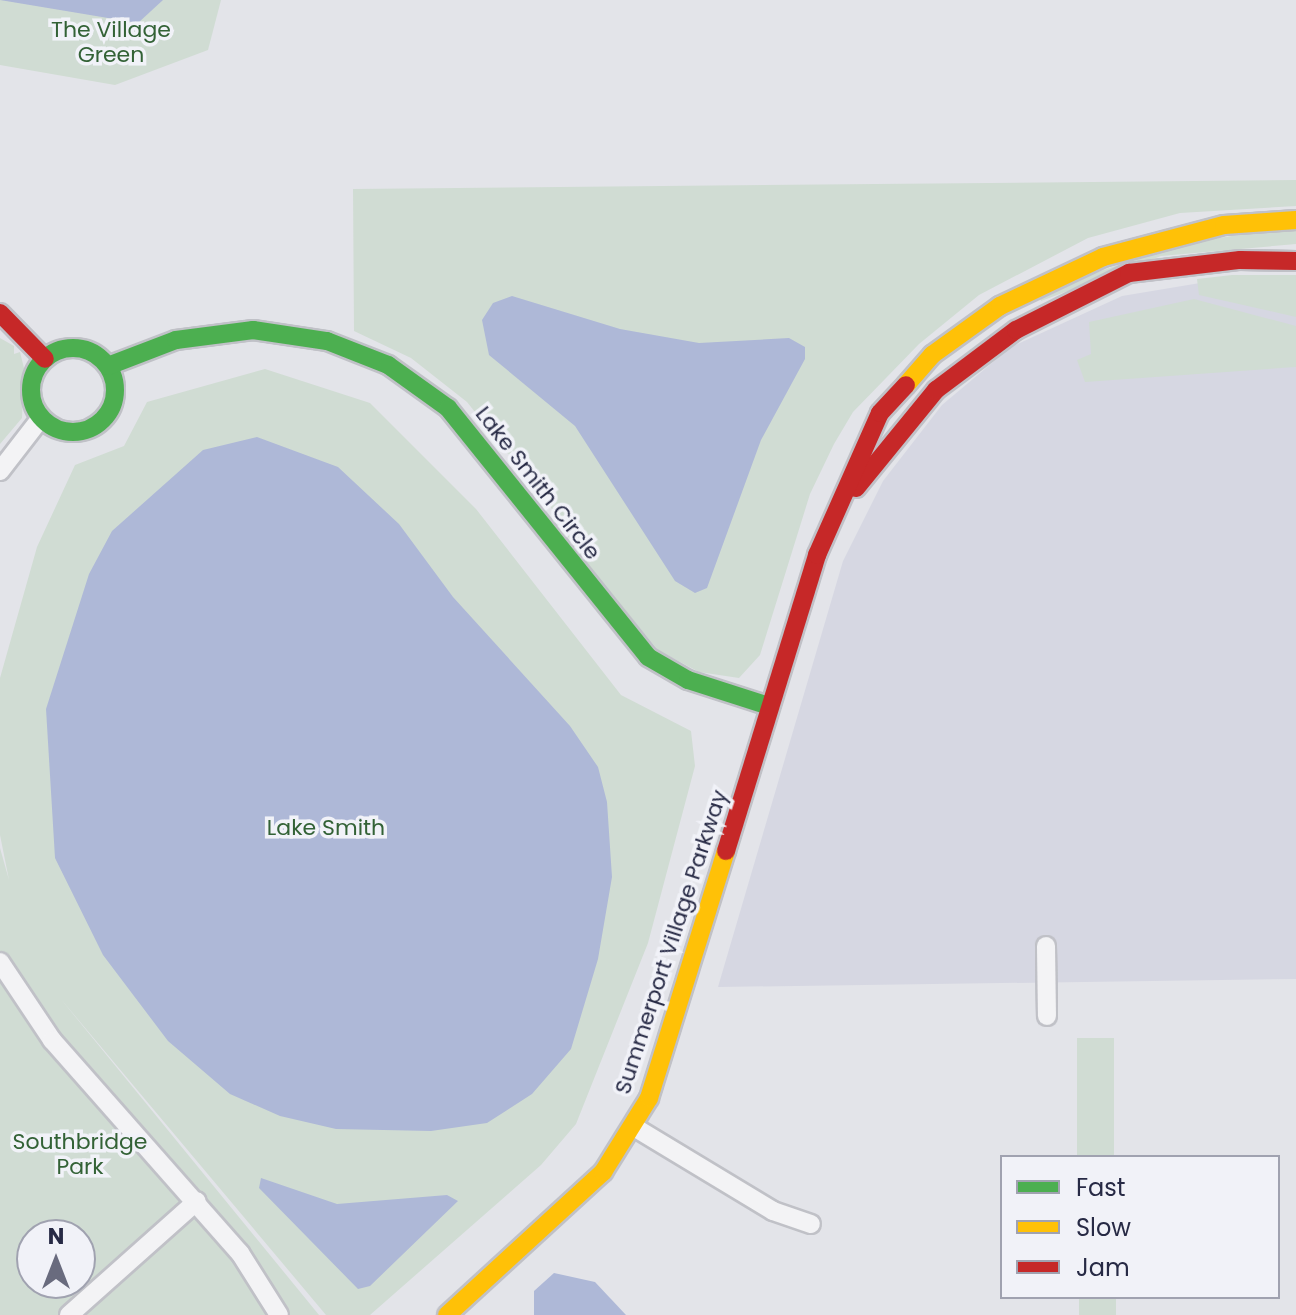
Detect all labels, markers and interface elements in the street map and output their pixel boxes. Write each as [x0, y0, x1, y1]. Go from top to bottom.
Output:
park label: The Village Green [51, 16, 171, 68]
street label: Lake Smith Circle [470, 401, 606, 565]
street label: Summerport Village Parkway [609, 787, 733, 1097]
park label: Lake Smith [267, 815, 385, 841]
park label: Southbridge Park [12, 1128, 148, 1180]
legend [1000, 1155, 1280, 1299]
text: Fast [1076, 1171, 1126, 1204]
text: Slow [1076, 1211, 1131, 1244]
north arrow [16, 1219, 96, 1299]
text: N [48, 1221, 64, 1252]
text: Jam [1076, 1251, 1130, 1284]

